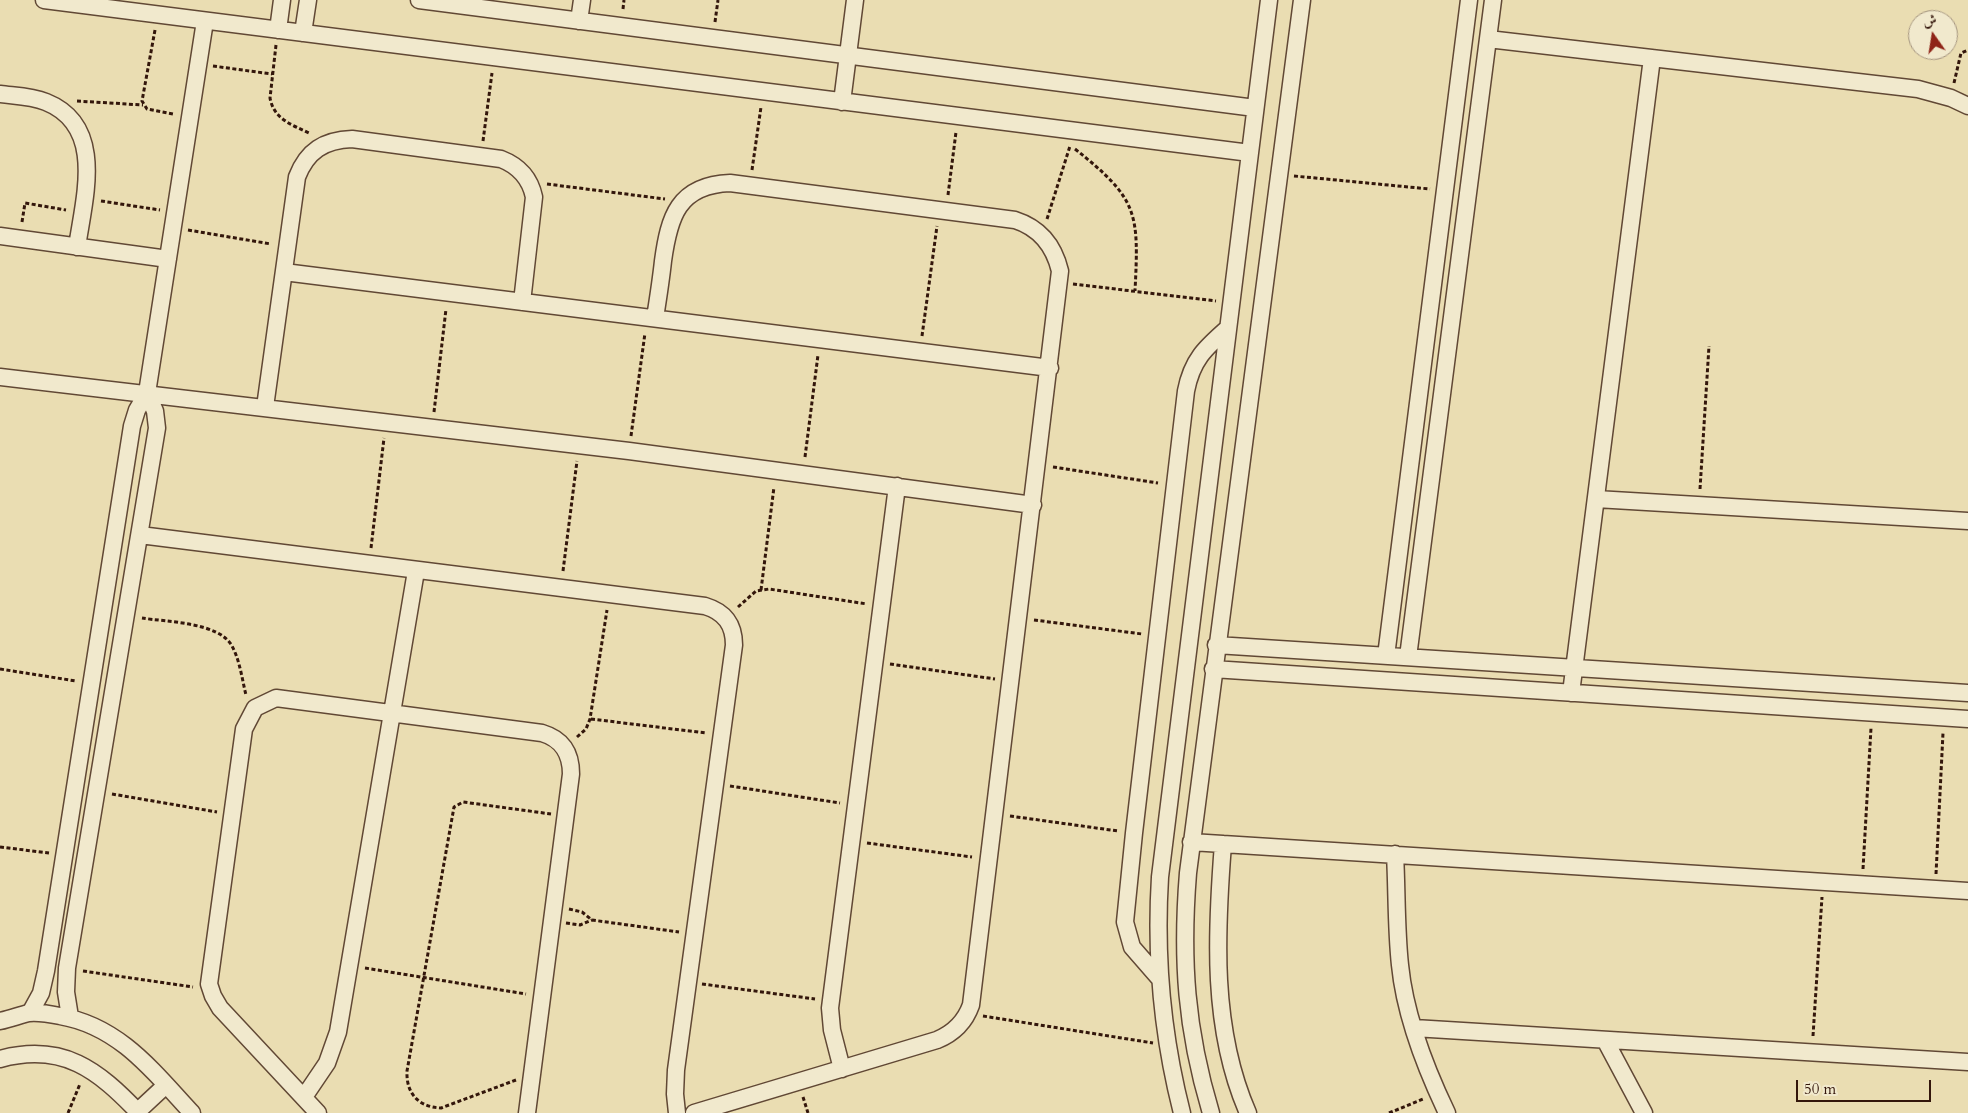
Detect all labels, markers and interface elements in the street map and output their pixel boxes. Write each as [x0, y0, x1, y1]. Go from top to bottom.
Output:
north arrow [1908, 10, 1958, 60]
text: ش [1921, 10, 1939, 32]
scale bar [1798, 1070, 1933, 1102]
text: 50 m [1804, 1079, 1836, 1099]

